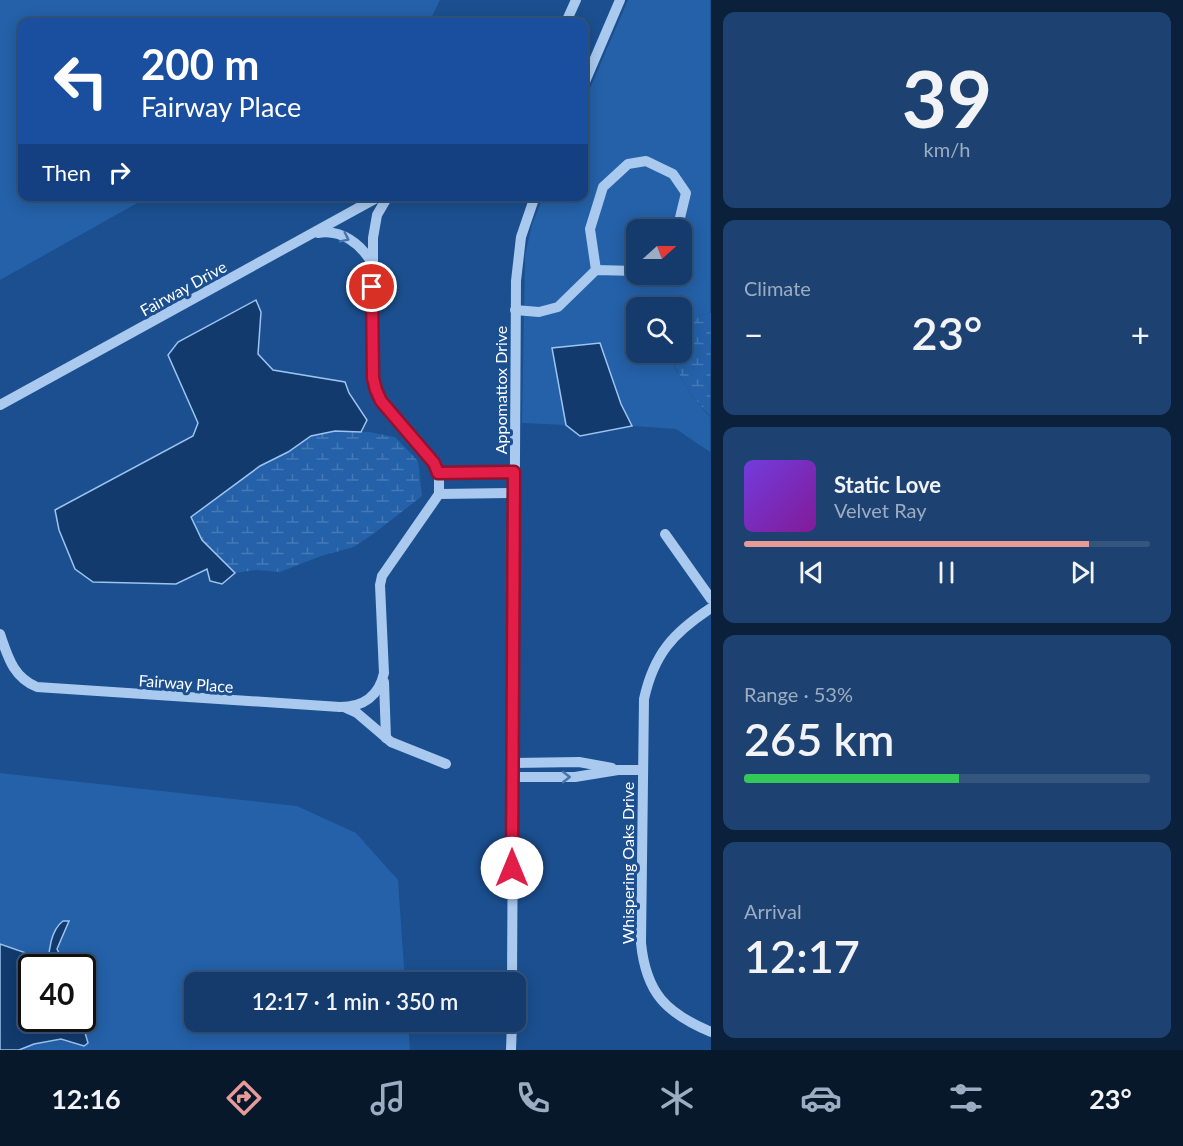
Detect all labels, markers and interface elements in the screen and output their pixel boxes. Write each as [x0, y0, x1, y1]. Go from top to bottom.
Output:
text: 200 m [141, 39, 259, 89]
icon: left [42, 42, 120, 120]
text: 39 [902, 51, 992, 145]
text: Fairway Place [141, 90, 301, 123]
text: km/h [924, 137, 970, 161]
icon: right [103, 156, 136, 189]
text: Then [42, 159, 91, 186]
north arrow [626, 219, 692, 285]
map controls [626, 219, 692, 363]
one-way arrow [339, 231, 350, 242]
street label: Fairway Drive [136, 256, 230, 320]
pin [346, 261, 397, 312]
icon: arrive [355, 270, 388, 303]
text: Climate [744, 276, 811, 300]
button: search [626, 297, 692, 363]
text: 23° [912, 306, 982, 360]
text: − [744, 314, 763, 354]
text: + [1131, 314, 1150, 354]
street label: Appomattox Drive [491, 326, 510, 454]
text: Static Love [834, 471, 941, 498]
text: Velvet Ray [834, 498, 927, 522]
icon: previous [795, 556, 828, 589]
icon: pause [930, 556, 963, 589]
icon: next [1066, 556, 1099, 589]
street label: Fairway Place [138, 670, 234, 696]
text: Range · 53% [744, 682, 853, 706]
text: 265 km [744, 712, 894, 766]
one-way arrow [561, 771, 570, 783]
street label: Whispering Oaks Drive [618, 782, 637, 944]
position arrow [480, 836, 544, 900]
text: Arrival [744, 899, 802, 923]
text: 12:17 [744, 929, 860, 983]
speed limit sign: 40 [18, 954, 96, 1032]
text: 12:17 · 1 min · 350 m [252, 988, 458, 1015]
icon: directions [223, 1077, 265, 1119]
icon: music [367, 1077, 409, 1119]
icon: phone [512, 1077, 554, 1119]
icon: climate [656, 1077, 698, 1119]
icon: car [800, 1077, 842, 1119]
icon: filters [945, 1077, 987, 1119]
text: 12:16 [51, 1082, 121, 1115]
text: 23° [1089, 1082, 1132, 1115]

